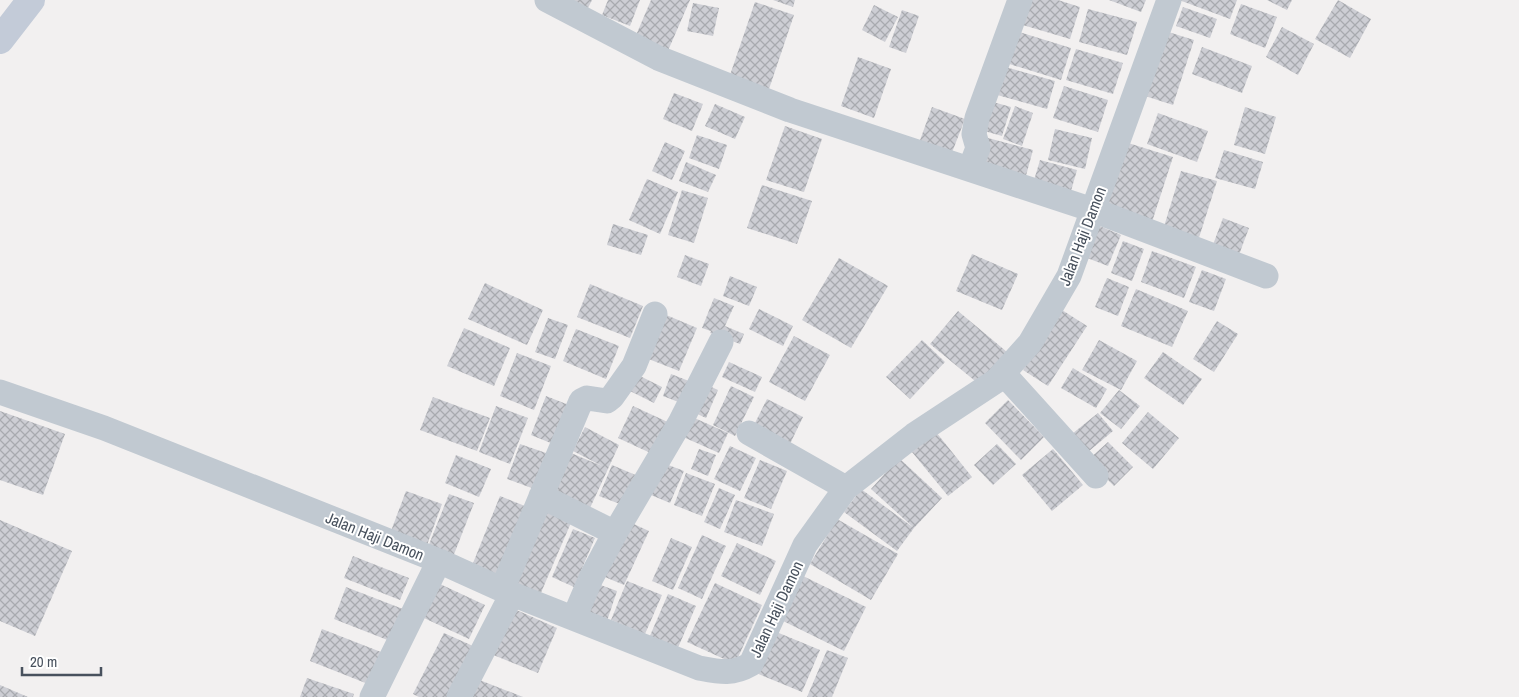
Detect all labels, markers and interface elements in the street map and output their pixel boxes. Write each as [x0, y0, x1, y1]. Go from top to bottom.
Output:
street label: Jalan Haji Damon [1053, 183, 1111, 289]
street label: Jalan Haji Damon [323, 506, 427, 566]
street label: Jalan Haji Damon [744, 557, 808, 661]
scale bar [22, 644, 101, 676]
text: 20 m [30, 651, 57, 672]

